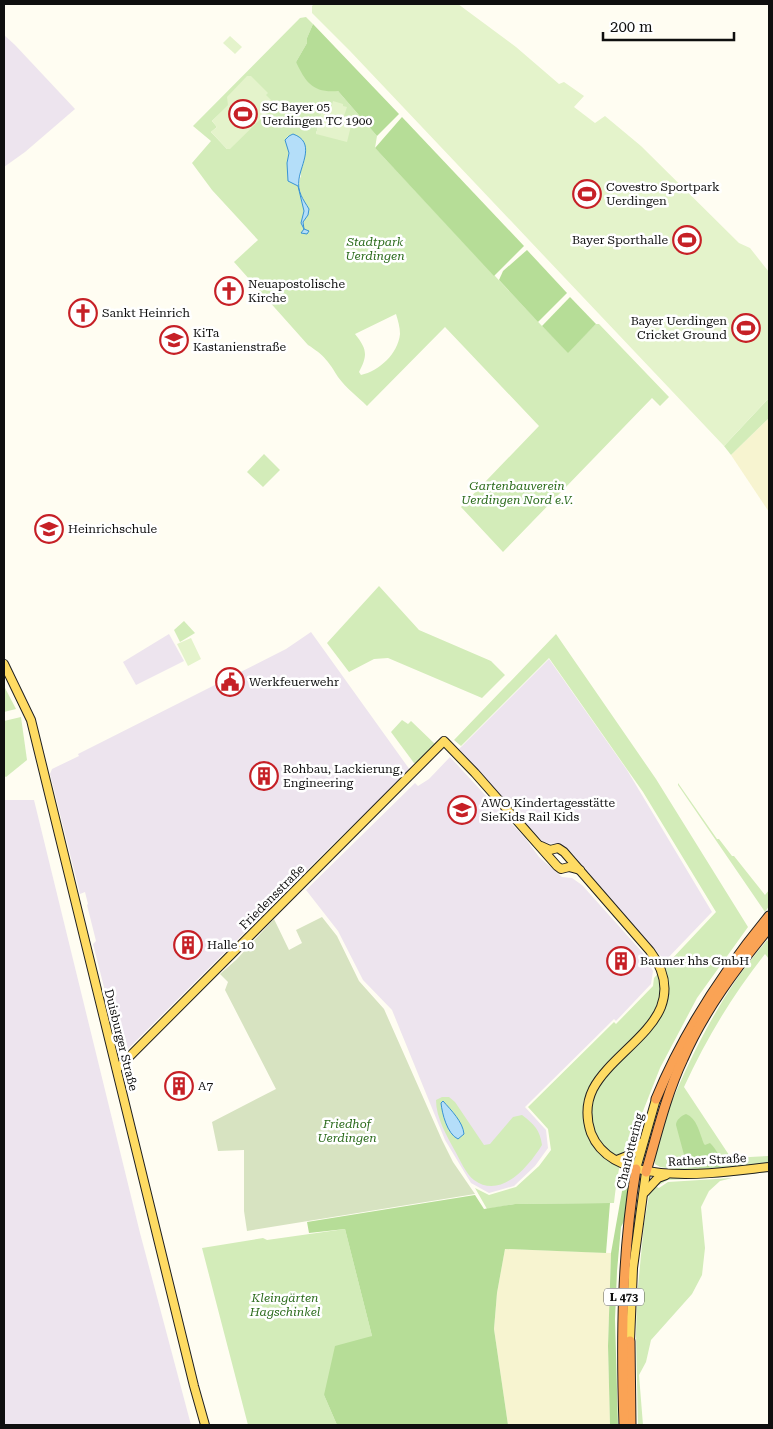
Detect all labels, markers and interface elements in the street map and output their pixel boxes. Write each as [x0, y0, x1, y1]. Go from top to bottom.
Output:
scale bar [603, 10, 734, 42]
text: 200 m [610, 18, 653, 36]
sports icon: SC Bayer 05 Uerdingen TC 1900 [228, 99, 258, 129]
place label: SC Bayer 05 Uerdingen TC 1900 [262, 100, 372, 128]
sports icon: Covestro Sportpark Uerdingen [572, 179, 602, 209]
place label: Covestro Sportpark Uerdingen [606, 180, 720, 208]
sports icon: Bayer Sporthalle [672, 225, 702, 255]
place label: Bayer Sporthalle [572, 233, 668, 247]
park label: Stadtpark Uerdingen [345, 235, 405, 263]
church icon: Neuapostolische Kirche [214, 276, 244, 306]
place label: Neuapostolische Kirche [248, 277, 345, 305]
church icon: Sankt Heinrich [68, 298, 98, 328]
place label: Sankt Heinrich [102, 306, 190, 320]
sports icon: Bayer Uerdingen Cricket Ground [731, 313, 761, 343]
place label: Bayer Uerdingen Cricket Ground [631, 314, 727, 342]
school or university icon: KiTa Kastanienstraße [159, 325, 189, 355]
place label: KiTa Kastanienstraße [193, 326, 287, 354]
park label: Gartenbauverein Uerdingen Nord e.V. [461, 479, 573, 507]
school or university icon: Heinrichschule [34, 514, 64, 544]
place label: Heinrichschule [68, 522, 157, 536]
public building icon: Werkfeuerwehr [215, 667, 245, 697]
place label: Werkfeuerwehr [249, 675, 339, 689]
building icon: Rohbau, Lackierung, Engineering [249, 761, 279, 791]
place label: Rohbau, Lackierung, Engineering [283, 762, 403, 790]
school or university icon: AWO Kindertagesstätte SieKids Rail Kids [447, 795, 477, 825]
place label: AWO Kindertagesstätte SieKids Rail Kids [481, 796, 615, 824]
street label: Friedensstraße [237, 861, 308, 932]
building icon: Halle 10 [173, 930, 203, 960]
place label: Halle 10 [207, 938, 254, 952]
building icon: Baumer hhs GmbH [606, 946, 636, 976]
place label: Baumer hhs GmbH [640, 954, 749, 968]
street label: Duisburger Straße [102, 988, 141, 1093]
building icon: A7 [164, 1071, 194, 1101]
place label: A7 [198, 1079, 213, 1093]
street label: Charlottering [614, 1111, 646, 1190]
park label: Friedhof Uerdingen [317, 1117, 377, 1145]
street label: Rather Straße [667, 1151, 747, 1169]
road number: L 473 [604, 1288, 644, 1305]
park label: Kleingärten Hagschinkel [249, 1291, 321, 1319]

